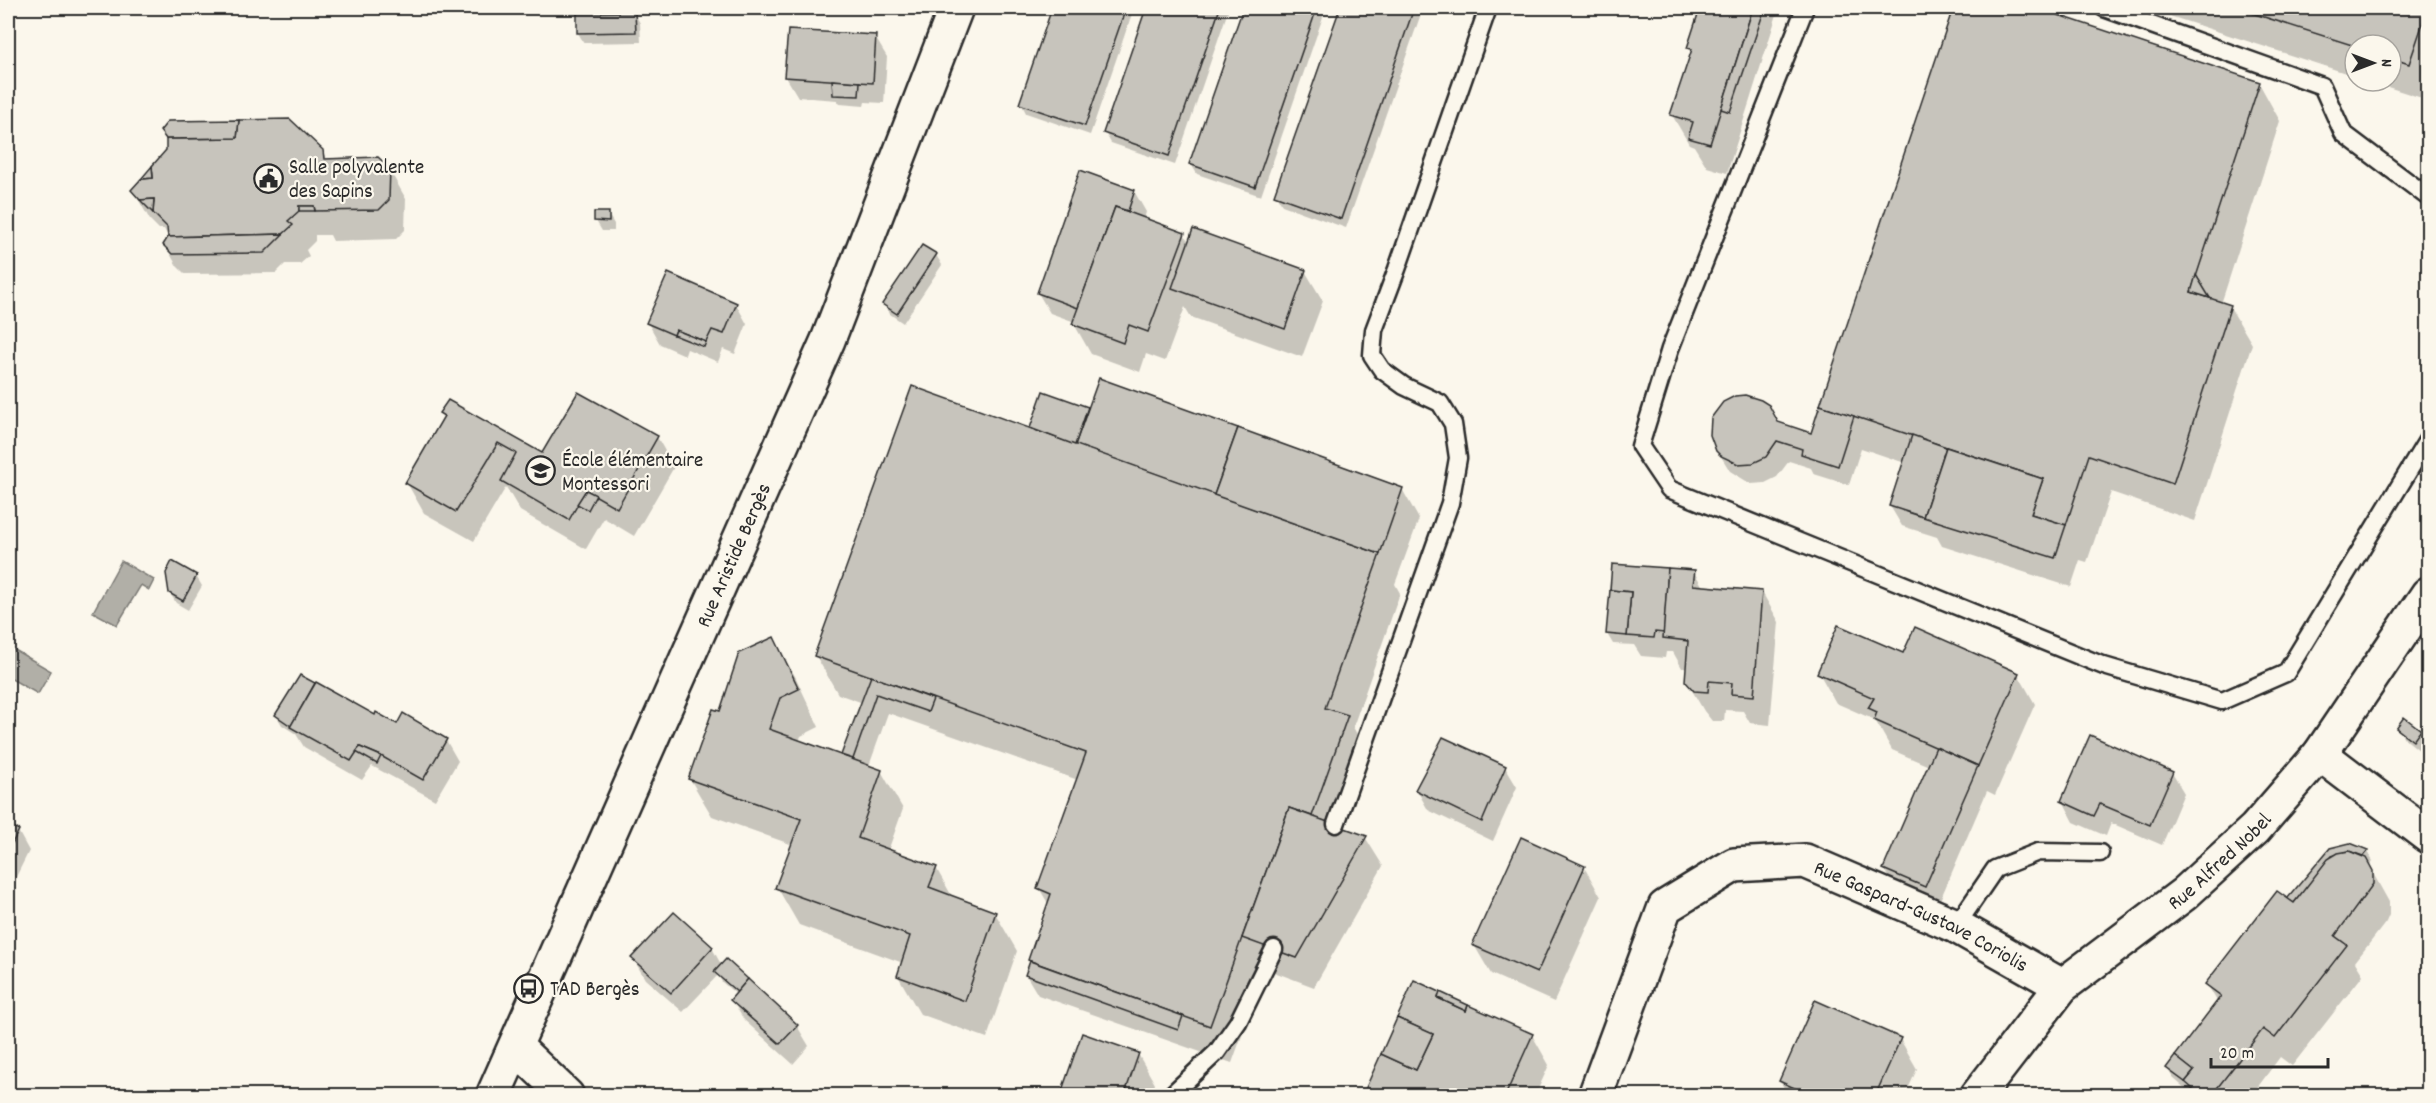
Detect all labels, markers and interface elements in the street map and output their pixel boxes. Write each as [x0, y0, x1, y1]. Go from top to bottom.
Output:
north arrow [2343, 33, 2403, 93]
text: N [2374, 59, 2397, 67]
place label: Salle polyvalente des Sapins [289, 154, 424, 208]
public building icon: Salle polyvalente des Sapins [252, 162, 284, 194]
place label: École élémentaire Montessori [562, 447, 703, 501]
school or university icon: École élémentaire Montessori [525, 455, 557, 487]
street label: Rue Aristide Bergès [690, 479, 781, 633]
street label: Rue Alfred Nobel [2163, 808, 2280, 919]
street label: Rue Gaspard-Gustave Coriolis [1808, 854, 2033, 982]
bus stop icon: TAD Bergès [513, 972, 545, 1004]
place label: TAD Bergès [550, 976, 640, 1006]
scale bar [2211, 1031, 2328, 1069]
text: 20 m [2220, 1042, 2254, 1067]

